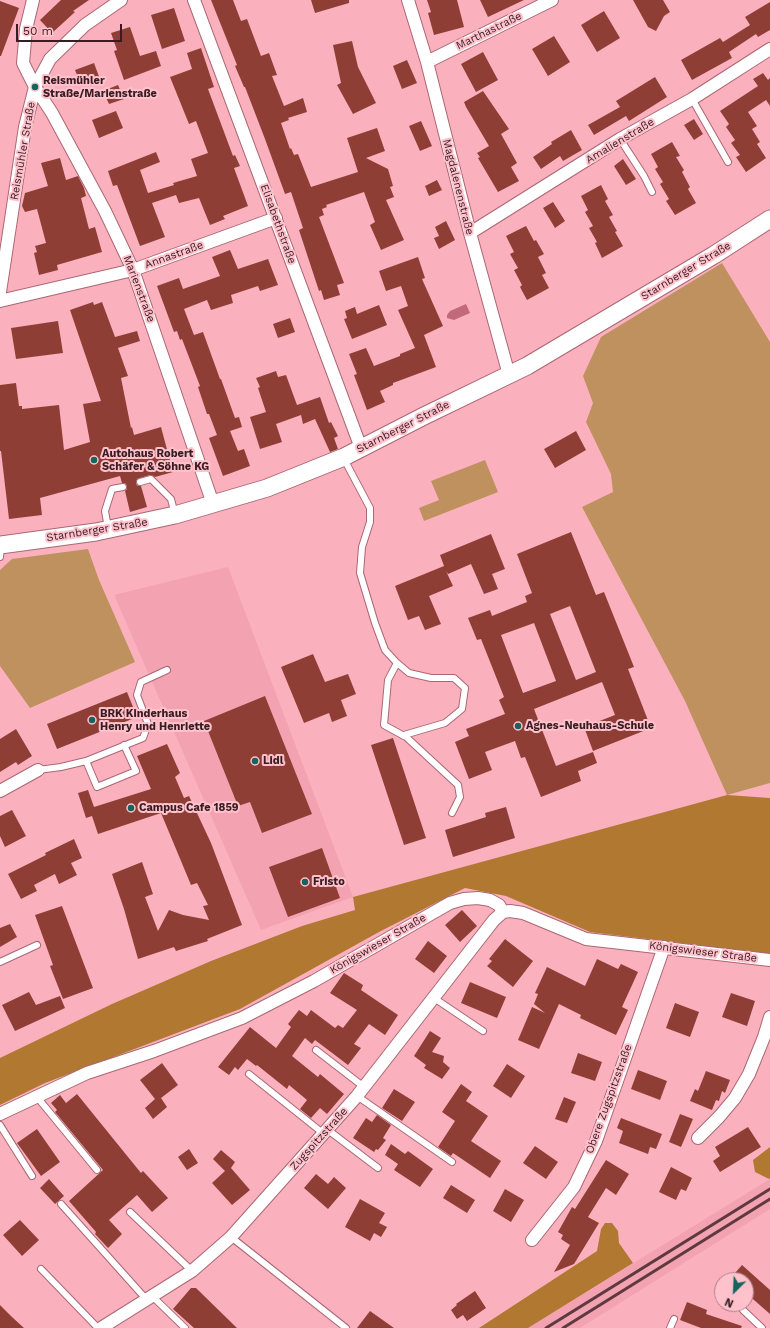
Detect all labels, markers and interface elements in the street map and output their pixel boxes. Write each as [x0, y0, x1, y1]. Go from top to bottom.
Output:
street label: Marthastraße [454, 9, 524, 53]
scale bar [18, 16, 124, 42]
text: 50 m [23, 24, 53, 38]
place label: Reismühler Straße/Marienstraße [43, 74, 157, 100]
marker: Reismühler Straße/Marienstraße [30, 82, 40, 92]
street label: Reismühler Straße [8, 101, 38, 201]
street label: Amalienstraße [583, 115, 657, 167]
street label: Magdalenenstraße [440, 138, 476, 236]
street label: Elisabethstraße [257, 182, 299, 266]
street label: Annastraße [143, 238, 205, 272]
street label: Starnberger Straße [639, 239, 733, 303]
street label: Marienstraße [120, 254, 158, 324]
street label: Starnberger Straße [354, 398, 452, 456]
place label: Autohaus Robert Schäfer & Söhne KG [102, 447, 209, 473]
marker: Autohaus Robert Schäfer & Söhne KG [89, 455, 99, 465]
street label: Starnberger Straße [45, 515, 149, 545]
place label: BRK Kinderhaus Henry und Henriette [100, 707, 210, 733]
marker: BRK Kinderhaus Henry und Henriette [87, 715, 97, 725]
place label: Agnes-Neuhaus-Schule [526, 719, 654, 733]
marker: Agnes-Neuhaus-Schule [513, 721, 523, 731]
place label: Lidl [263, 754, 283, 768]
marker: Lidl [250, 756, 260, 766]
place label: Campus Cafe 1859 [139, 801, 239, 815]
marker: Campus Cafe 1859 [126, 803, 136, 813]
place label: Fristo [313, 875, 345, 889]
marker: Fristo [300, 877, 310, 887]
street label: Königswieser Straße [328, 911, 428, 977]
street label: Königswieser Straße [648, 939, 758, 965]
street label: Obere Zugspitzstraße [583, 1043, 635, 1155]
street label: Zugspitzstraße [287, 1105, 351, 1173]
north arrow [714, 1272, 754, 1312]
text: N [723, 1295, 736, 1310]

